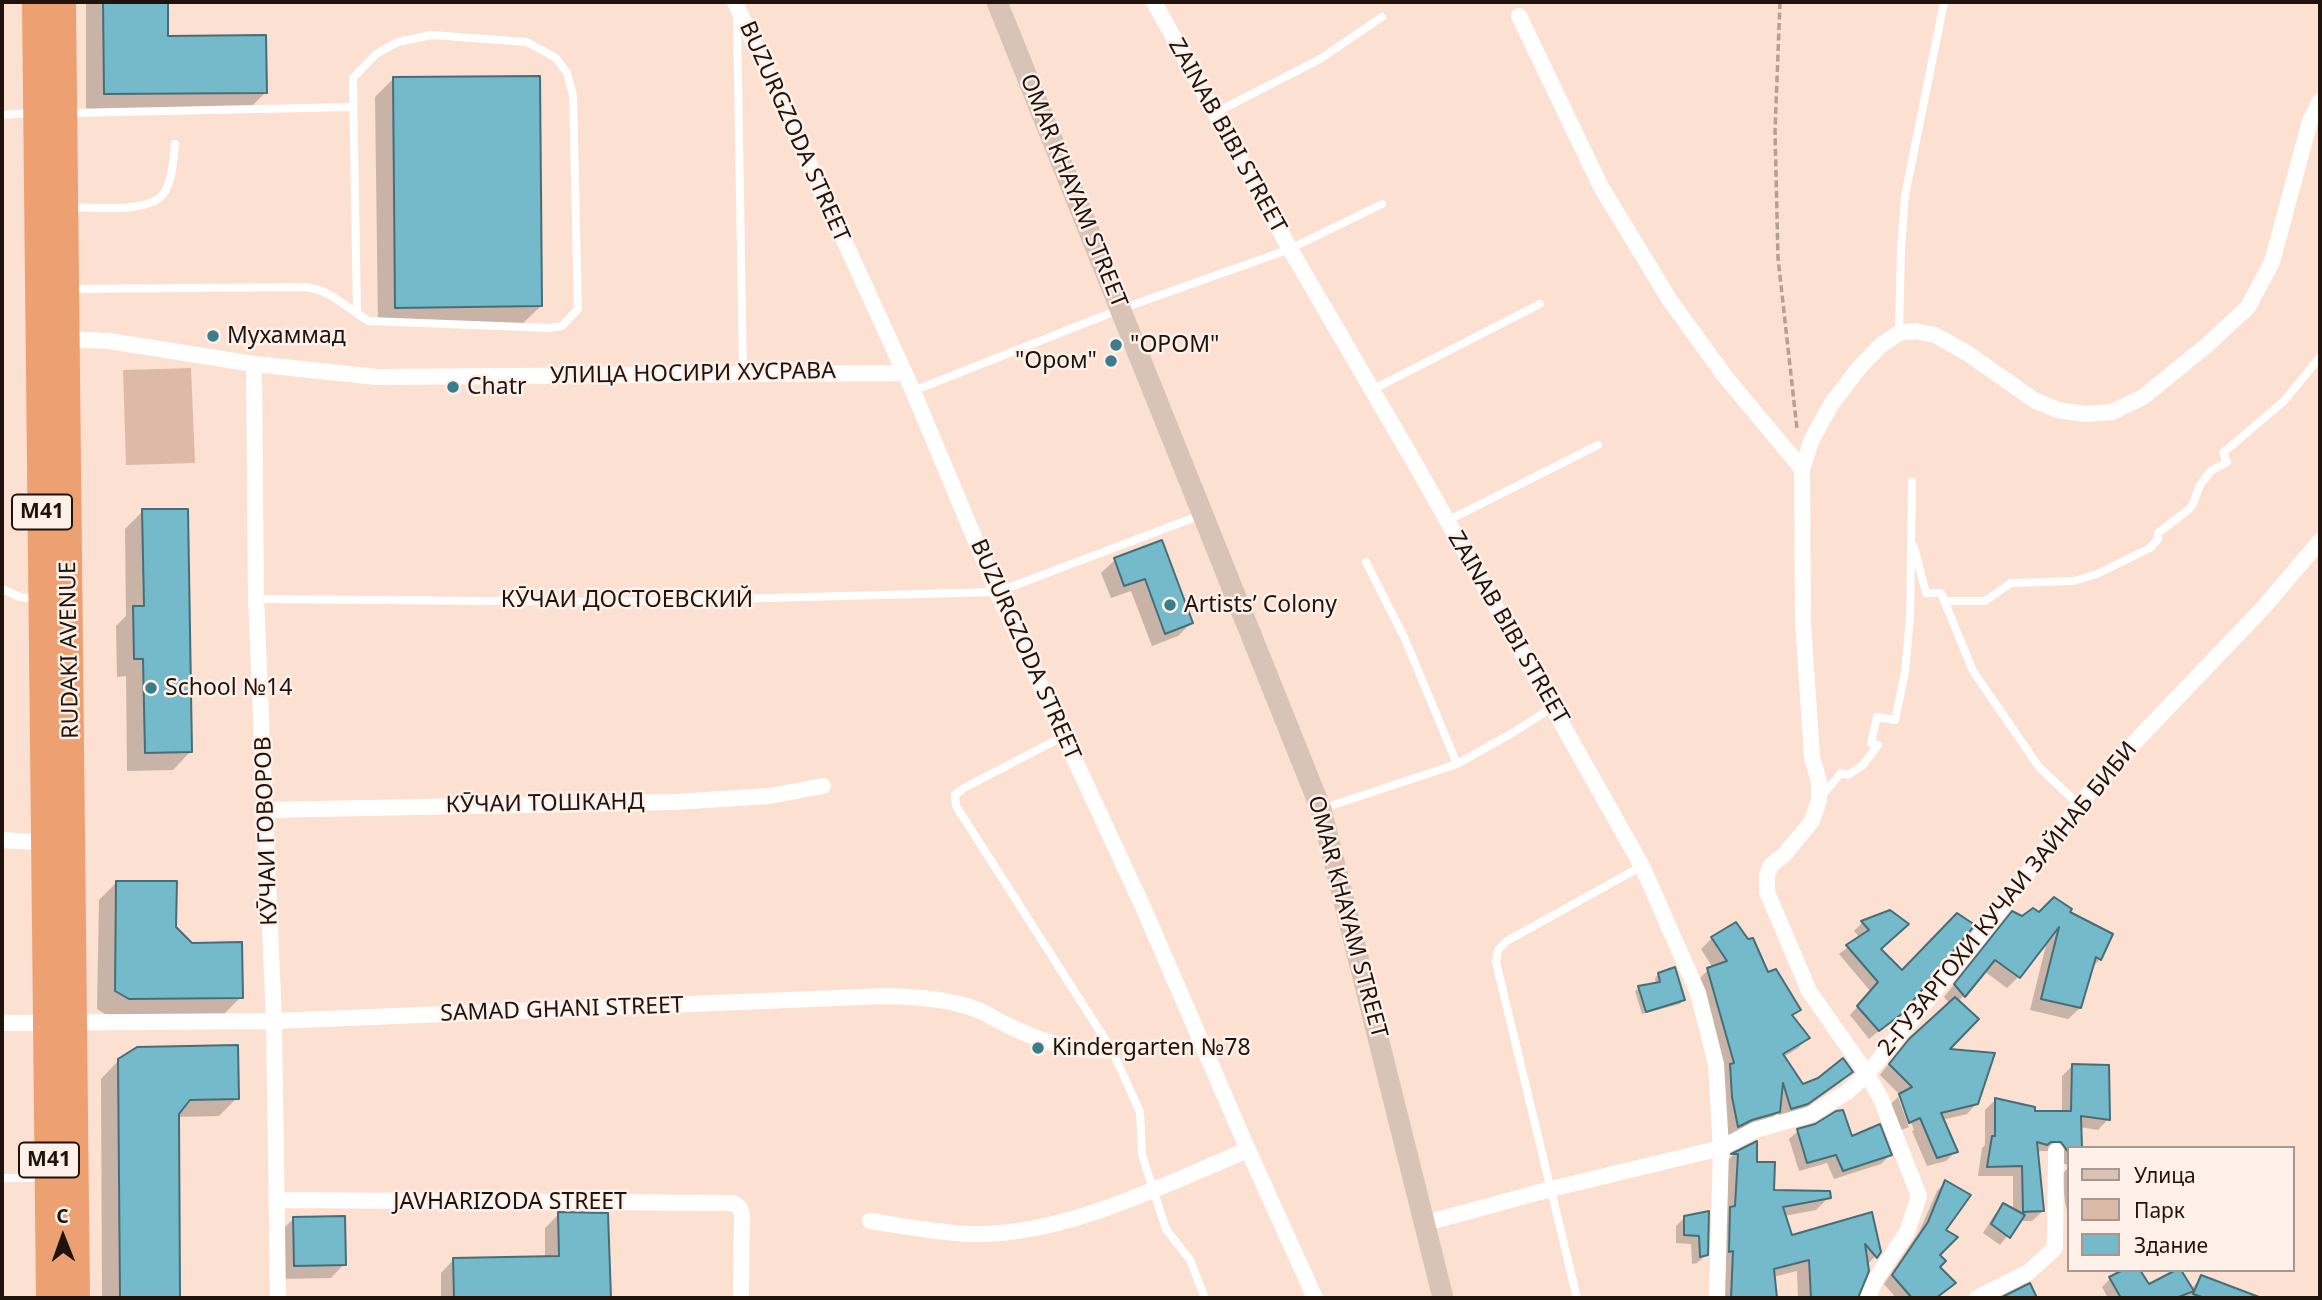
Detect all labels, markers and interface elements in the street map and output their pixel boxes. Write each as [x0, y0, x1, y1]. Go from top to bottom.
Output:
street label: BUZURGZODA STREET [733, 17, 855, 247]
street label: ZAINAB BIBI STREET [1162, 34, 1292, 238]
street label: OMAR KHAYAM STREET [1013, 70, 1133, 312]
place label: Мухаммад [227, 322, 346, 350]
marker: Мухаммад [205, 328, 221, 344]
place label: "OPOM" [1130, 331, 1219, 359]
marker: "OPOM" [1108, 337, 1124, 353]
place label: "Oром" [1015, 347, 1097, 375]
marker: "Oром" [1103, 353, 1119, 369]
street label: УЛИЦА НОСИРИ ХУСРАВА [550, 358, 836, 390]
place label: Chatr [467, 373, 526, 401]
marker: Chatr [445, 379, 461, 395]
road number: M41 [12, 494, 72, 530]
street label: ZAINAB BIBI STREET [1441, 527, 1575, 729]
street label: BUZURGZODA STREET [964, 535, 1086, 765]
street label: RUDAKI AVENUE [55, 561, 85, 739]
street label: КӮЧАИ ДОСТОЕВСКИЙ [501, 586, 753, 614]
place label: Artists’ Colony [1184, 591, 1337, 619]
marker: Artists’ Colony [1162, 597, 1178, 613]
place label: School №14 [165, 674, 292, 702]
marker: School №14 [143, 680, 159, 696]
street label: КӮЧАИ ГОВОРОВ [250, 736, 284, 926]
street label: 2-ГУЗАРГОХИ КУЧАИ ЗАЙНАБ БИБИ [1873, 737, 2143, 1061]
street label: КӮЧАИ ТОШКАНД [445, 788, 645, 820]
street label: OMAR KHAYAM STREET [1301, 793, 1393, 1041]
street label: SAMAD GHANI STREET [440, 992, 684, 1028]
place label: Kindergarten №78 [1052, 1034, 1251, 1062]
marker: Kindergarten №78 [1030, 1040, 1046, 1056]
road number: M41 [19, 1142, 79, 1178]
legend [2066, 1146, 2294, 1272]
text: Улица [2134, 1161, 2196, 1189]
street label: JAVHARIZODA STREET [393, 1188, 627, 1216]
text: Парк [2134, 1196, 2185, 1224]
north arrow [28, 1202, 98, 1272]
text: С [56, 1203, 69, 1229]
text: Здание [2134, 1231, 2208, 1259]

